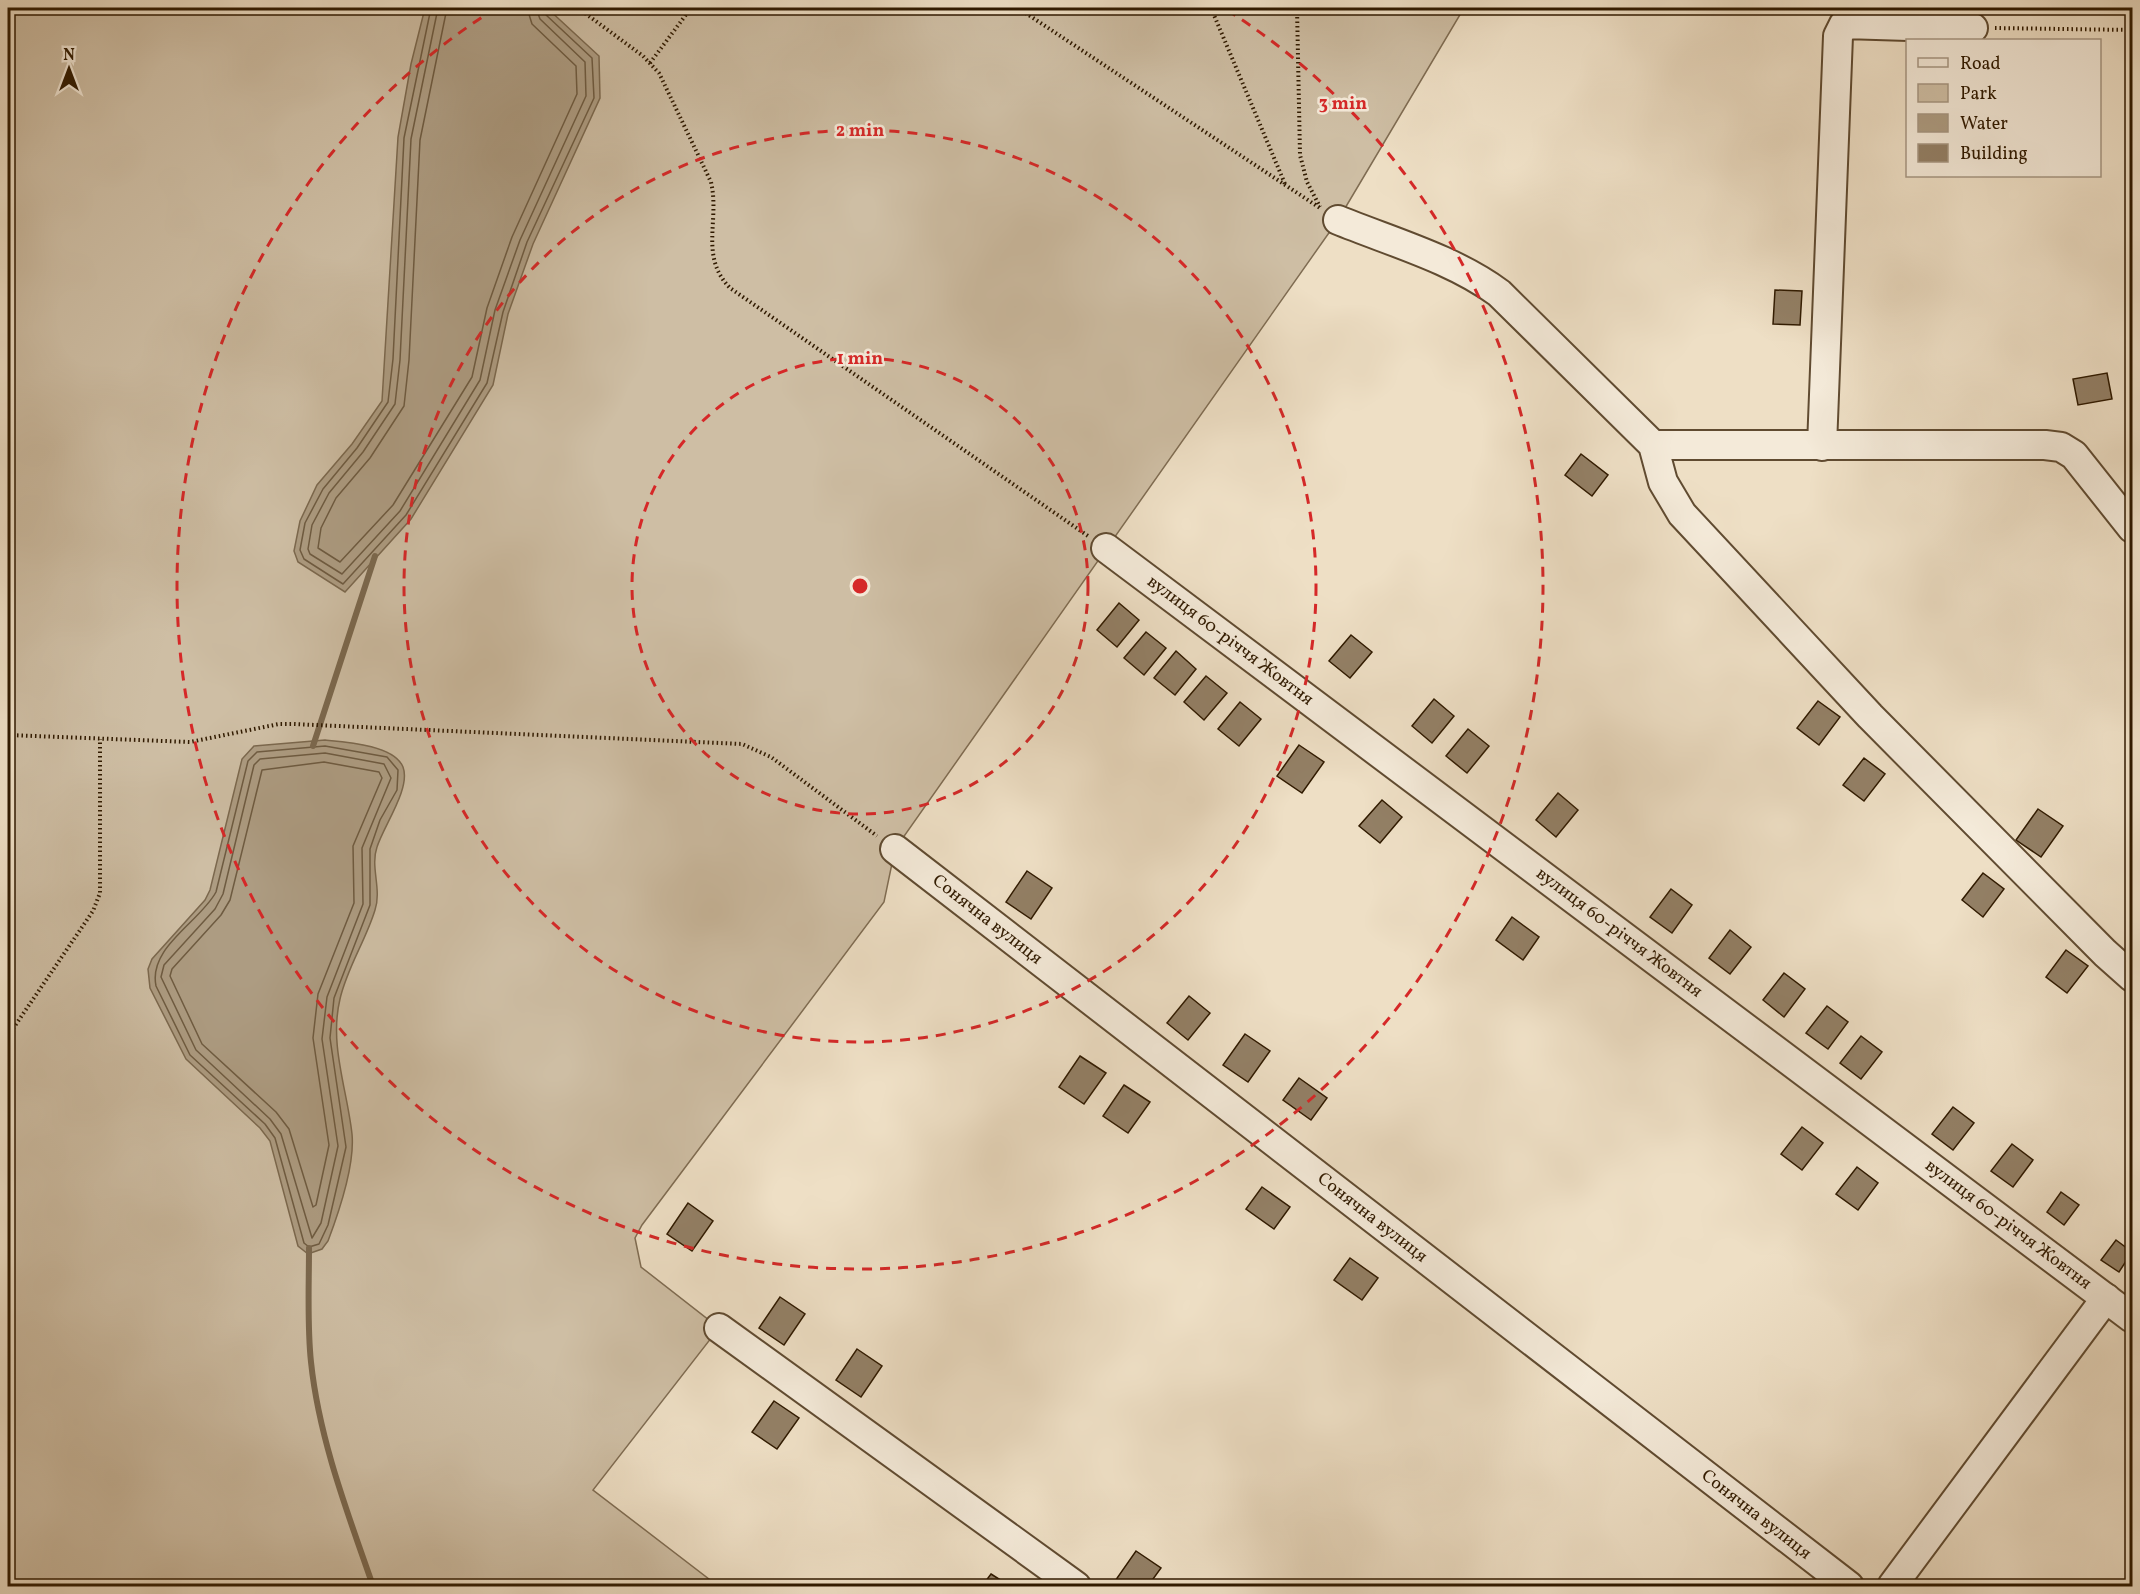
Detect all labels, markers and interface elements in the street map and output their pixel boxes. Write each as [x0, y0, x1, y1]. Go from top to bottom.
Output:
north arrow [39, 39, 99, 99]
legend [1906, 39, 2101, 177]
text: N [63, 45, 75, 67]
text: Road [1960, 52, 2001, 77]
text: Park [1960, 82, 1997, 107]
text: 3 min [1319, 92, 1367, 117]
text: Water [1960, 112, 2008, 137]
text: 2 min [836, 119, 884, 144]
text: Building [1960, 142, 2028, 167]
text: 1 min [837, 347, 883, 372]
street label: вулиця 60-річчя Жовтня [1141, 570, 1319, 712]
centre of rings [850, 576, 870, 596]
street label: вулиця 60-річчя Жовтня [1530, 862, 1708, 1004]
street label: Сонячна вулиця [927, 869, 1047, 971]
street label: вулиця 60-річчя Жовтня [1919, 1154, 2097, 1296]
street label: Сонячна вулиця [1312, 1167, 1432, 1269]
street label: Сонячна вулиця [1696, 1464, 1816, 1566]

